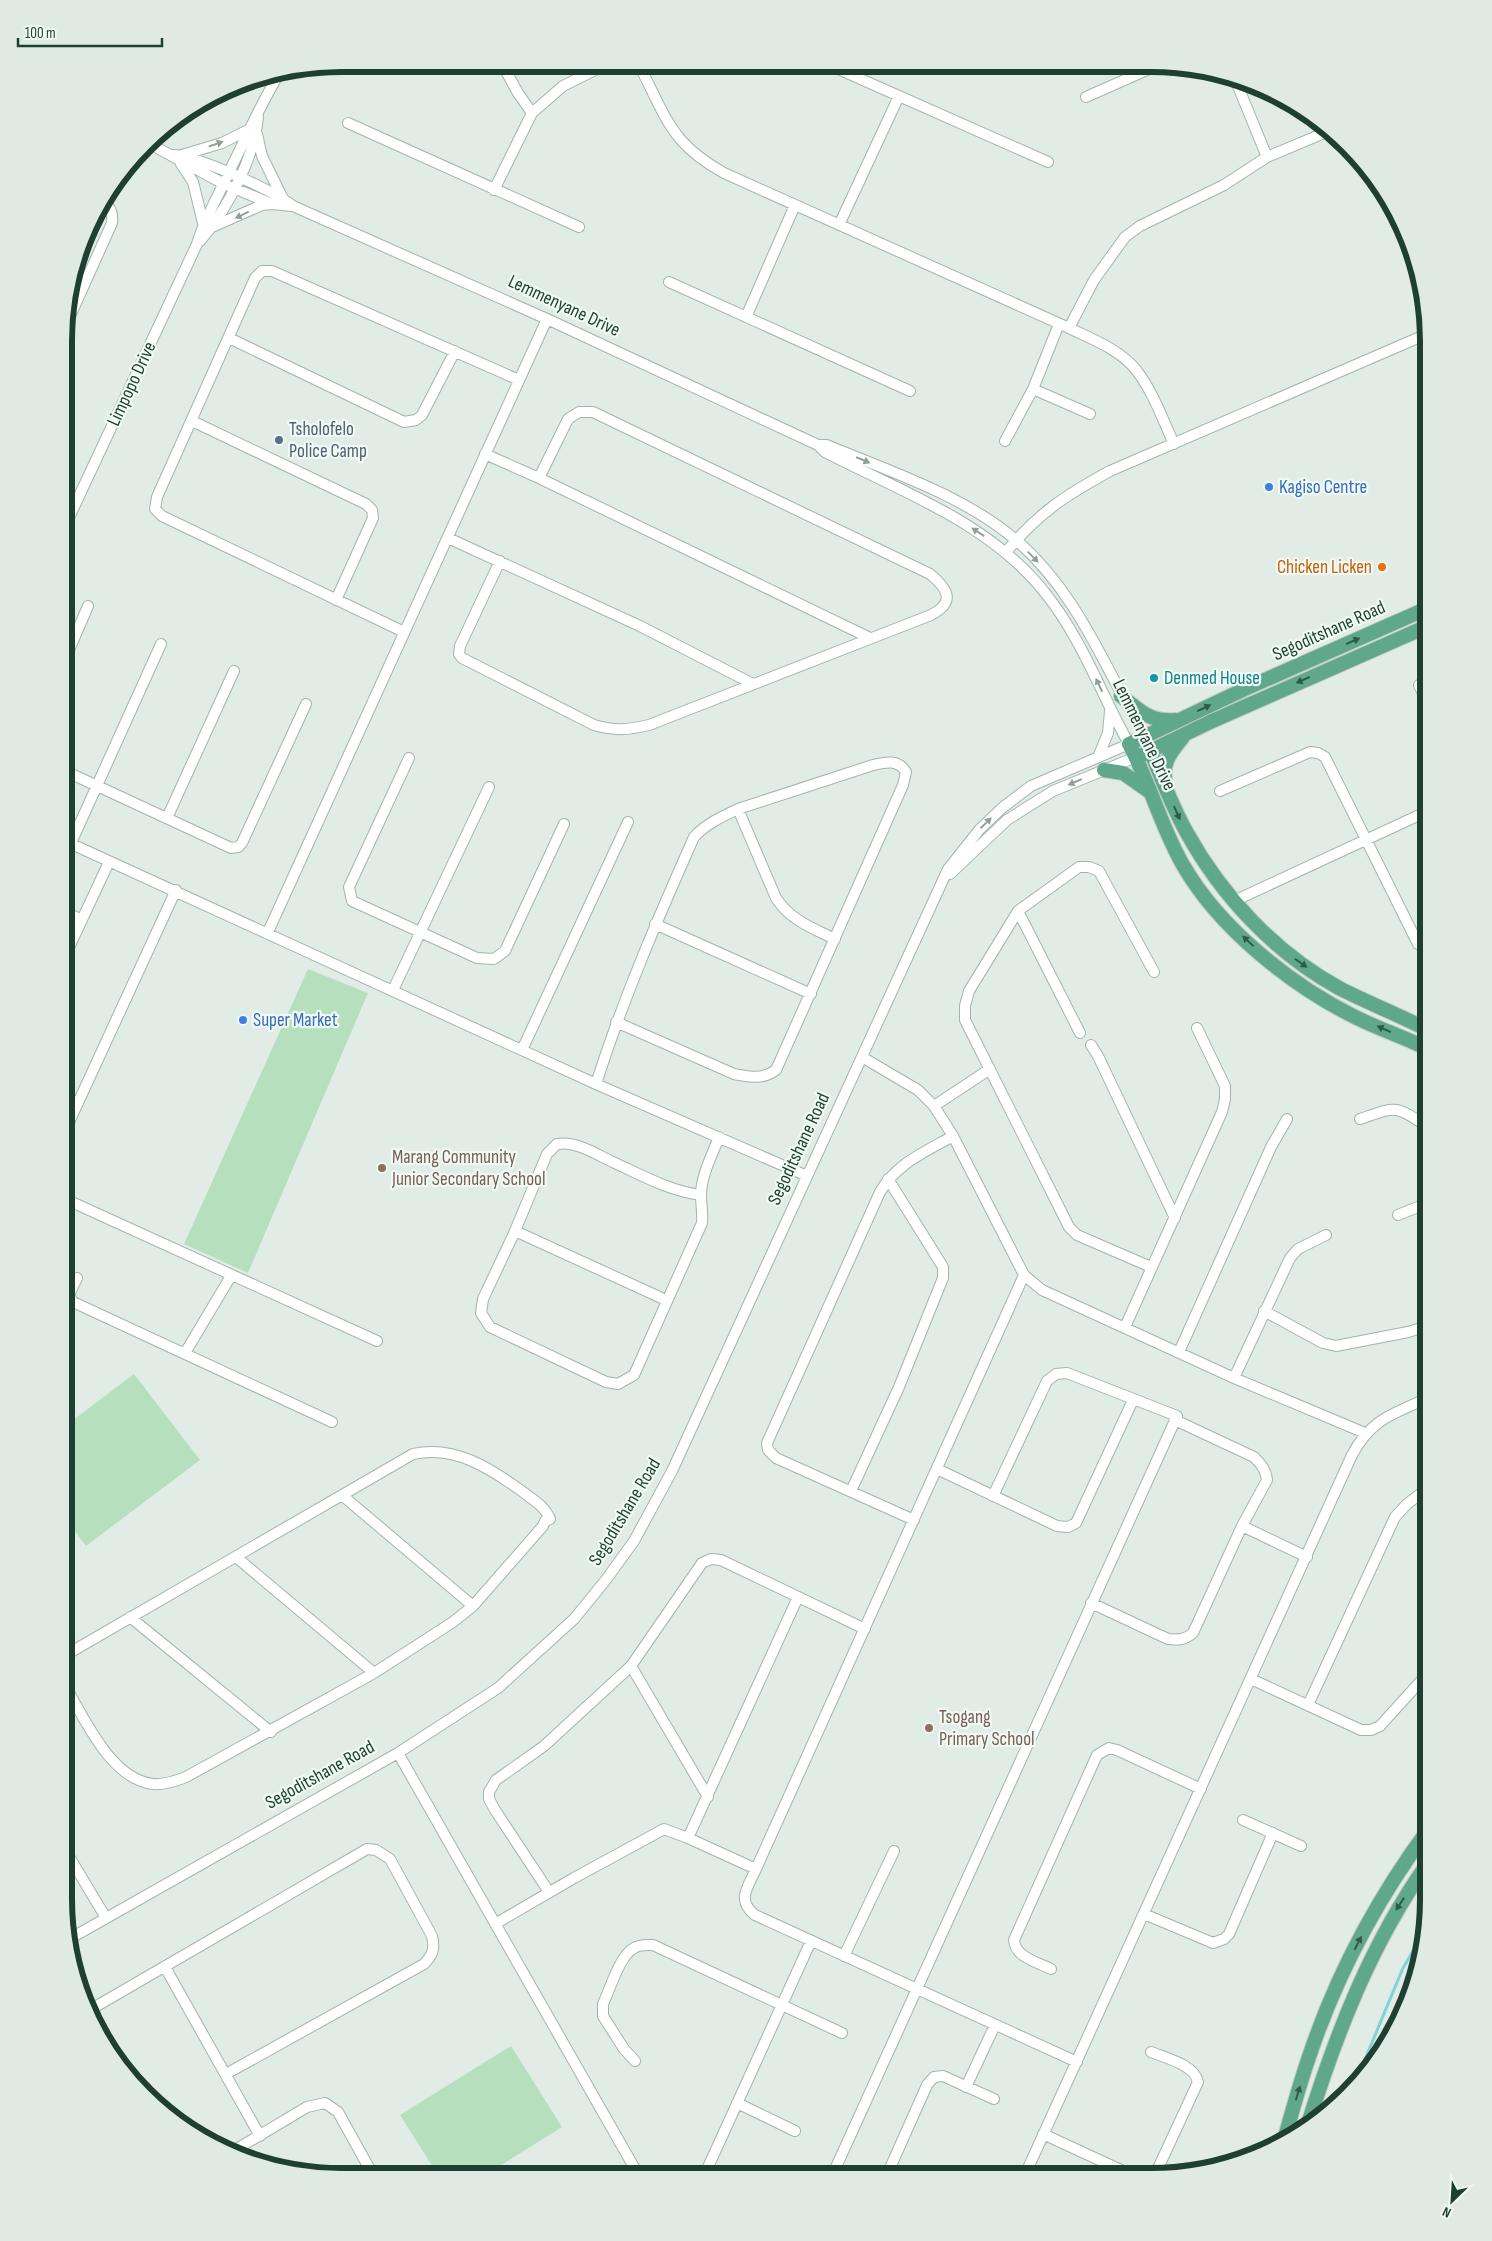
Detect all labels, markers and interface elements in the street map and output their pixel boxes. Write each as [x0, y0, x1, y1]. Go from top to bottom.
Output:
scale bar [18, 15, 161, 47]
text: 100 m [25, 24, 56, 43]
one-way arrow [208, 140, 223, 148]
one-way arrow [235, 211, 249, 219]
street label: Lemmenyane Drive [504, 270, 624, 342]
street label: Limpopo Drive [102, 338, 162, 430]
place label: Tsholofelo Police Camp [289, 418, 367, 463]
marker: Tsholofelo Police Camp [273, 434, 285, 446]
one-way arrow [856, 457, 870, 465]
place label: Kagiso Centre [1279, 476, 1367, 499]
marker: Kagiso Centre [1263, 481, 1275, 493]
one-way arrow [972, 527, 985, 537]
one-way arrow [1027, 551, 1039, 563]
place label: Chicken Licken [1277, 556, 1372, 579]
marker: Chicken Licken [1376, 561, 1388, 573]
street label: Segoditshane Road [1269, 596, 1389, 666]
one-way arrow [1346, 637, 1360, 645]
place label: Denmed House [1164, 667, 1260, 690]
marker: Denmed House [1148, 672, 1160, 684]
street label: Lemmenyane Drive [1107, 676, 1181, 794]
one-way arrow [1296, 677, 1310, 685]
one-way arrow [1095, 678, 1103, 692]
one-way arrow [1197, 703, 1211, 711]
one-way arrow [1067, 778, 1082, 786]
one-way arrow [1174, 806, 1182, 820]
one-way arrow [980, 817, 992, 829]
one-way arrow [1242, 935, 1254, 947]
one-way arrow [1295, 958, 1308, 968]
place label: Super Market [253, 1009, 338, 1032]
marker: Super Market [237, 1014, 249, 1026]
one-way arrow [1377, 1025, 1391, 1033]
street label: Segoditshane Road [763, 1089, 835, 1209]
place label: Marang Community Junior Secondary School [391, 1146, 546, 1191]
marker: Marang Community Junior Secondary School [376, 1162, 388, 1174]
street label: Segoditshane Road [584, 1454, 666, 1570]
place label: Tsogang Primary School [939, 1706, 1035, 1751]
marker: Tsogang Primary School [923, 1722, 935, 1734]
street label: Segoditshane Road [262, 1736, 378, 1814]
one-way arrow [1396, 1897, 1405, 1910]
one-way arrow [1354, 1936, 1362, 1950]
one-way arrow [1294, 2086, 1302, 2101]
north arrow [1427, 2176, 1477, 2226]
text: N [1440, 2203, 1454, 2222]

